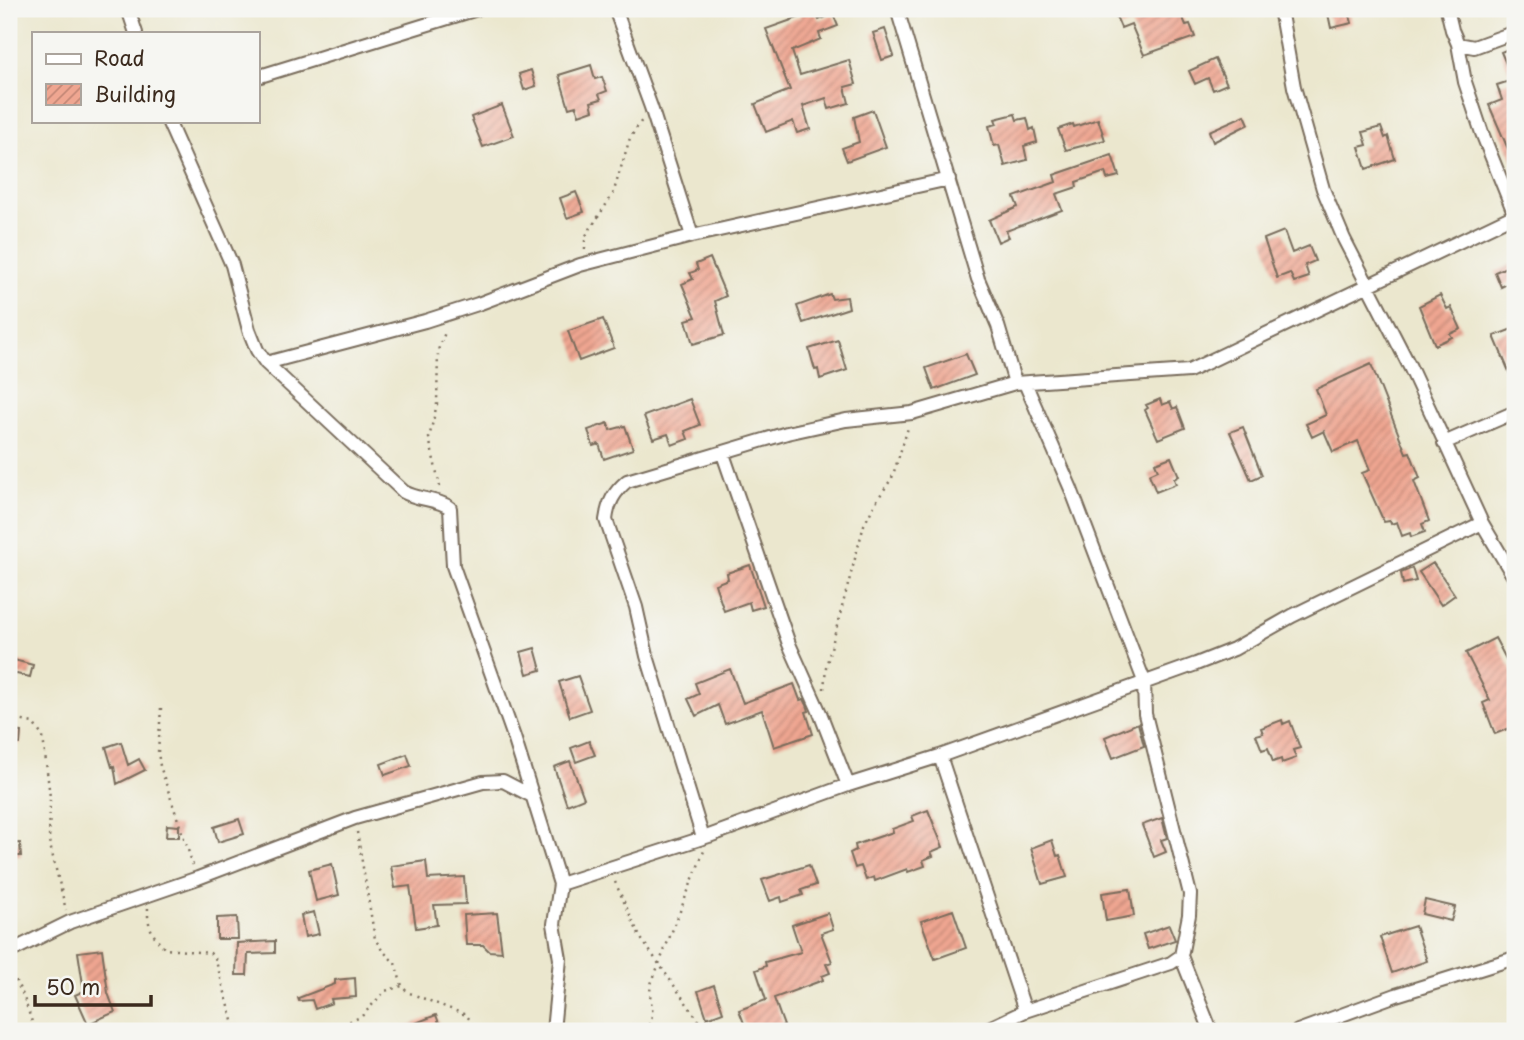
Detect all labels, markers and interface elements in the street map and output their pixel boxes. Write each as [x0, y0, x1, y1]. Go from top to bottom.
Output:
legend [32, 32, 259, 122]
text: Road [94, 41, 145, 73]
text: Building [94, 77, 176, 109]
scale bar [35, 963, 150, 1007]
text: 50 m [46, 970, 100, 1002]

